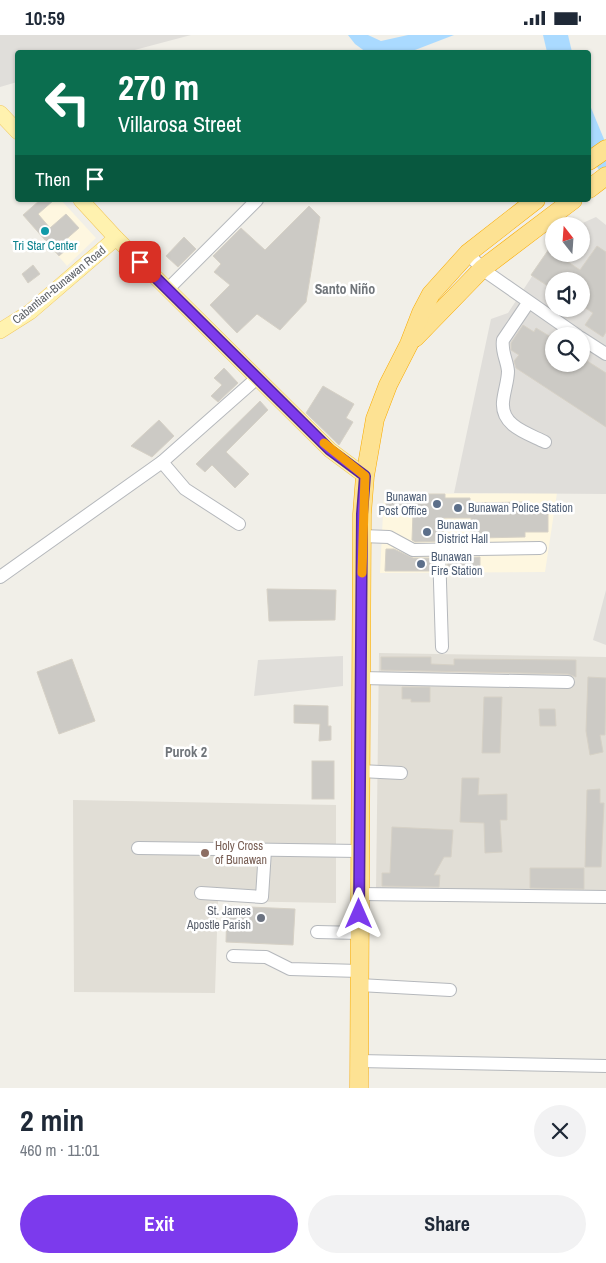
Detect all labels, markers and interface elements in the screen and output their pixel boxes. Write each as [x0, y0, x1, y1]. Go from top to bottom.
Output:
text: 10:59 [25, 5, 65, 31]
text: 270 m [118, 64, 199, 111]
icon: left [35, 70, 100, 135]
text: Villarosa Street [118, 109, 241, 139]
icon: arrive [81, 165, 109, 193]
text: Then [35, 166, 71, 192]
north arrow [545, 217, 590, 263]
map controls [545, 217, 590, 372]
marker: Tri Star Center [39, 225, 51, 237]
place label: Tri Star Center [13, 238, 78, 254]
pin [119, 241, 161, 283]
street label: Cabantian-Bunawan Road [9, 242, 109, 328]
icon: arrive [126, 248, 154, 276]
button: sound [545, 272, 590, 317]
district label: Santo Niño [315, 280, 375, 298]
button: search [545, 327, 590, 372]
place label: Bunawan Post Office [378, 489, 427, 519]
marker: Bunawan Post Office [431, 498, 443, 510]
place label: Bunawan Police Station [468, 500, 573, 516]
marker: Bunawan Police Station [452, 502, 464, 514]
place label: Bunawan District Hall [437, 517, 488, 547]
marker: Bunawan District Hall [421, 526, 433, 538]
place label: Bunawan Fire Station [431, 549, 482, 579]
marker: Bunawan Fire Station [415, 558, 427, 570]
district label: Purok 2 [165, 743, 207, 761]
place label: Holy Cross of Bunawan [215, 838, 267, 868]
marker: Holy Cross of Bunawan [199, 847, 211, 859]
position arrow [332, 887, 384, 939]
place label: St. James Apostle Parish [186, 903, 251, 933]
marker: St. James Apostle Parish [255, 912, 267, 924]
text: 2 min [20, 1100, 84, 1140]
button: close [534, 1105, 586, 1157]
text: 460 m · 11:01 [20, 1139, 99, 1161]
button: Exit [20, 1195, 298, 1253]
button: Share [308, 1195, 586, 1253]

